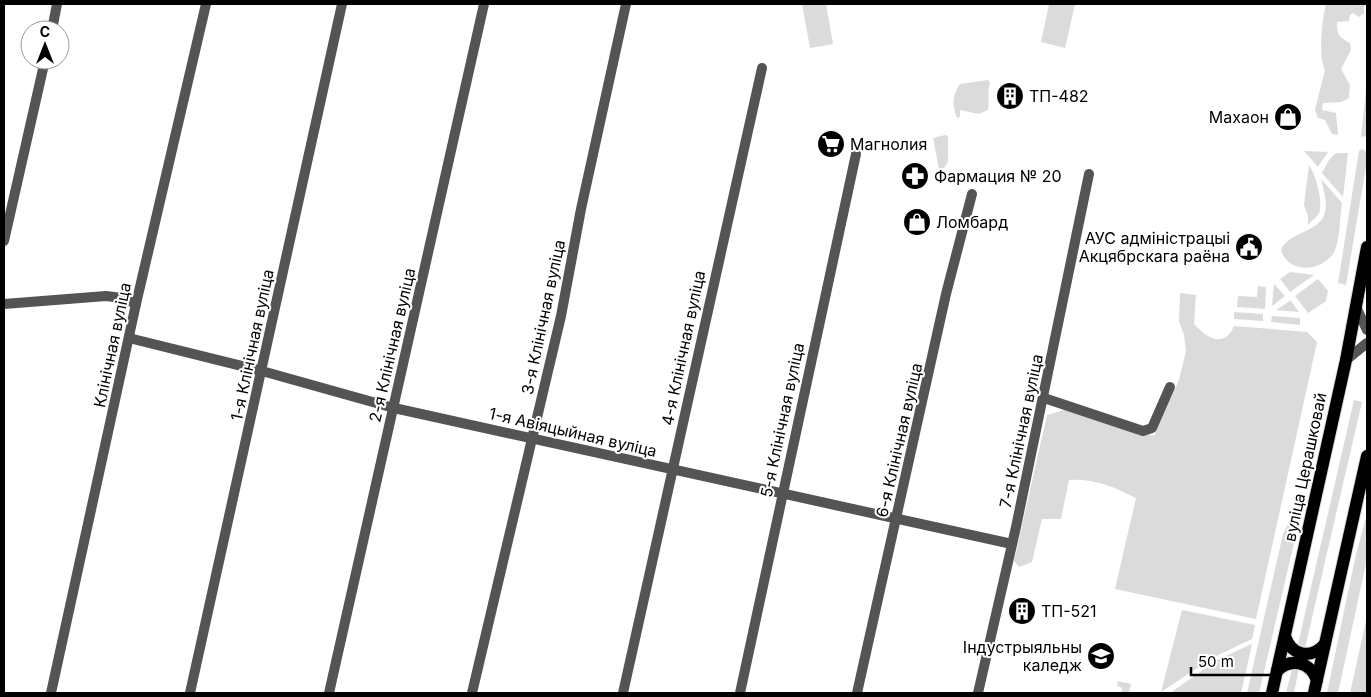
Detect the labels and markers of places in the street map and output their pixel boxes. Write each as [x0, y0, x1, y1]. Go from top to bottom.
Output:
building icon: ТП-482 [995, 81, 1025, 111]
place label: ТП-482 [1029, 86, 1089, 106]
shop icon: Махаон [1273, 102, 1303, 132]
place label: Махаон [1209, 107, 1269, 127]
supermarket icon: Магнолия [816, 129, 846, 159]
place label: Магнолия [850, 134, 927, 154]
pharmacy icon: Фармация № 20 [900, 161, 930, 191]
place label: Фармация № 20 [934, 166, 1062, 186]
shop icon: Ломбард [902, 207, 932, 237]
place label: Ломбард [936, 212, 1008, 232]
place label: АУС адміністрацыі Акцябрскага раёна [1079, 228, 1230, 266]
public building icon: АУС адміністрацыі Акцябрскага раёна [1234, 232, 1264, 262]
building icon: ТП-521 [1007, 596, 1037, 626]
place label: ТП-521 [1041, 601, 1097, 621]
place label: Індустрыяльны каледж [963, 637, 1082, 675]
school or university icon: Індустрыяльны каледж [1086, 641, 1116, 671]

